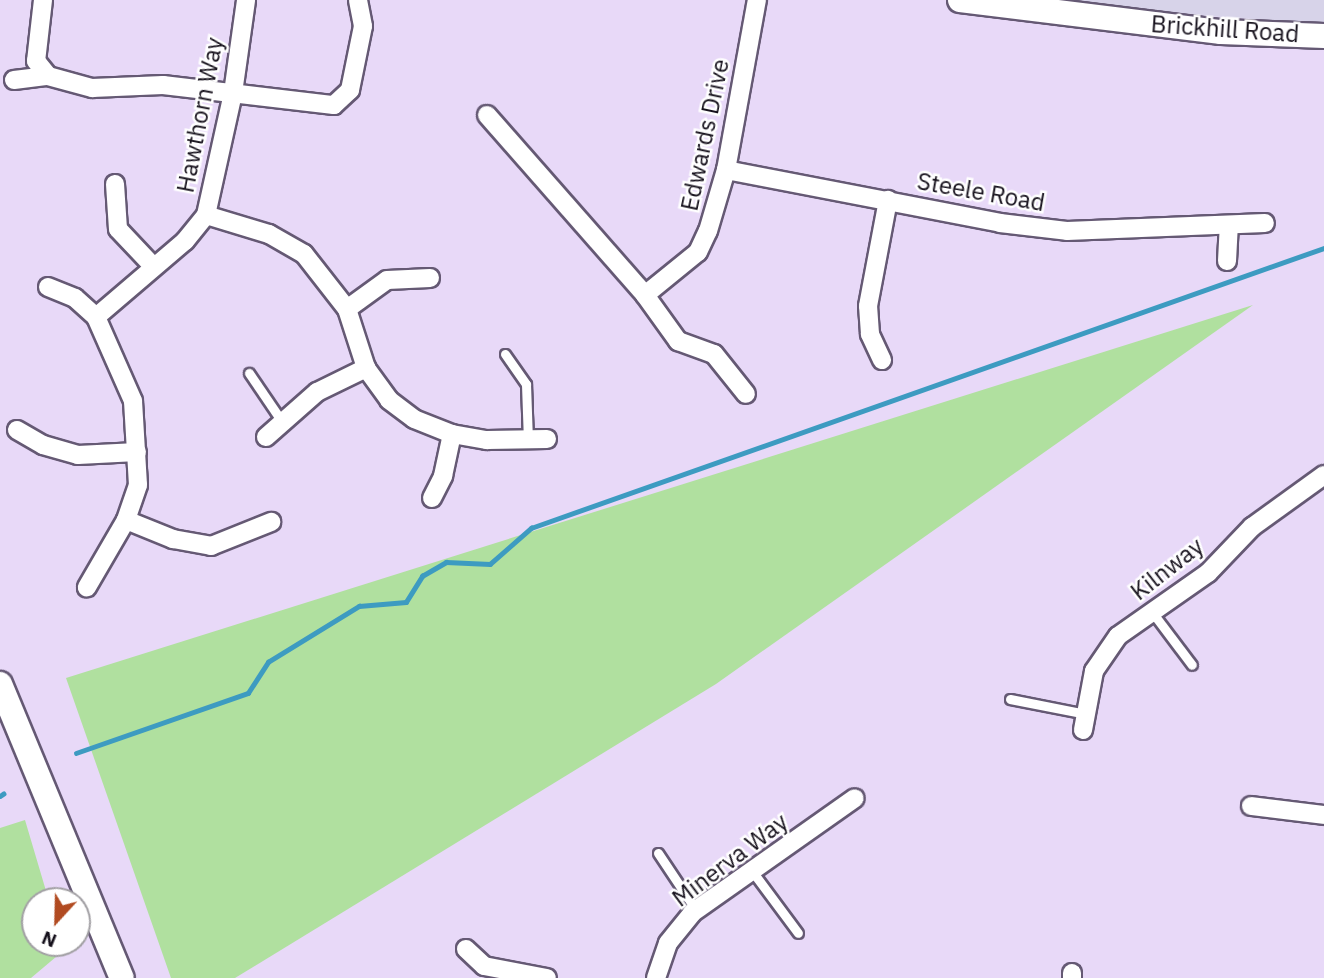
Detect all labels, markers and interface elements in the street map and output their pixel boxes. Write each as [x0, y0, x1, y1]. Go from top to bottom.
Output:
street label: Brickhill Road [1150, 9, 1300, 49]
street label: Hawthorn Way [171, 35, 229, 195]
street label: Edwards Drive [675, 57, 735, 213]
street label: Steele Road [915, 167, 1047, 217]
street label: Kilnway [1125, 532, 1209, 606]
street label: Minerva Way [667, 807, 793, 913]
north arrow [21, 887, 91, 957]
text: N [38, 926, 60, 953]

